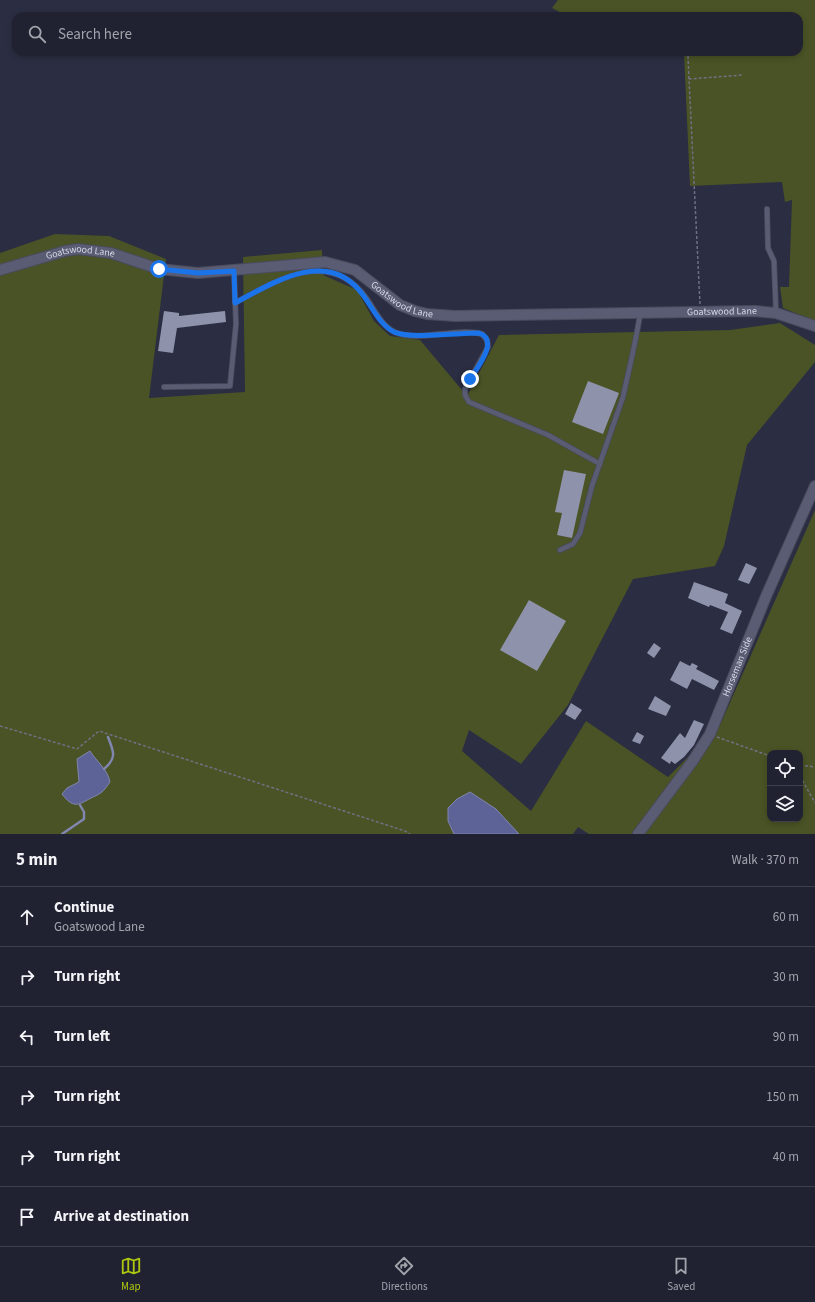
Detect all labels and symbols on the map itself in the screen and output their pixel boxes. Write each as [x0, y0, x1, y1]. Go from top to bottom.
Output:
street label: Goatswood Lane [44, 242, 117, 263]
route start [150, 260, 168, 278]
street label: Goatswood Lane [368, 278, 433, 321]
street label: Goatswood Lane [687, 304, 757, 319]
route end [461, 370, 479, 388]
street label: Horseman Side [719, 634, 756, 699]

